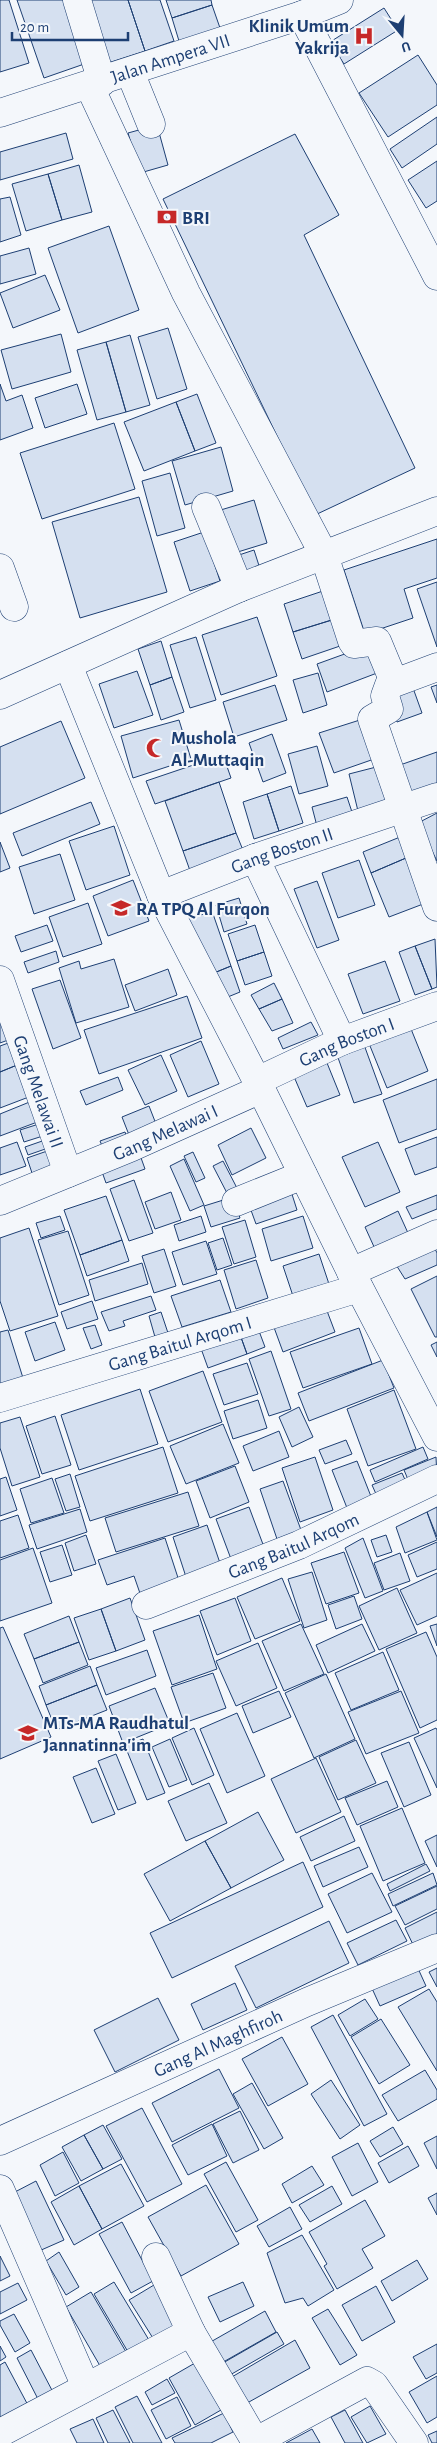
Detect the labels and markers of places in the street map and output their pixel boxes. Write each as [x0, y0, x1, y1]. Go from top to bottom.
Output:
place label: Klinik Umum Yakrija [248, 17, 349, 58]
hospital icon: Klinik Umum Yakrija [353, 25, 375, 47]
bank icon: BRI [156, 206, 178, 228]
place label: BRI [182, 209, 210, 228]
place label: Mushola Al-Muttaqin [171, 729, 264, 770]
mosque icon: Mushola Al-Muttaqin [145, 737, 167, 759]
school or university icon: RA TPQ Al Furqon [110, 897, 132, 919]
place label: RA TPQ Al Furqon [136, 900, 270, 919]
place label: MTs-MA Raudhatul Jannatinna'im [43, 1714, 189, 1755]
school or university icon: MTs-MA Raudhatul Jannatinna'im [17, 1722, 39, 1744]

